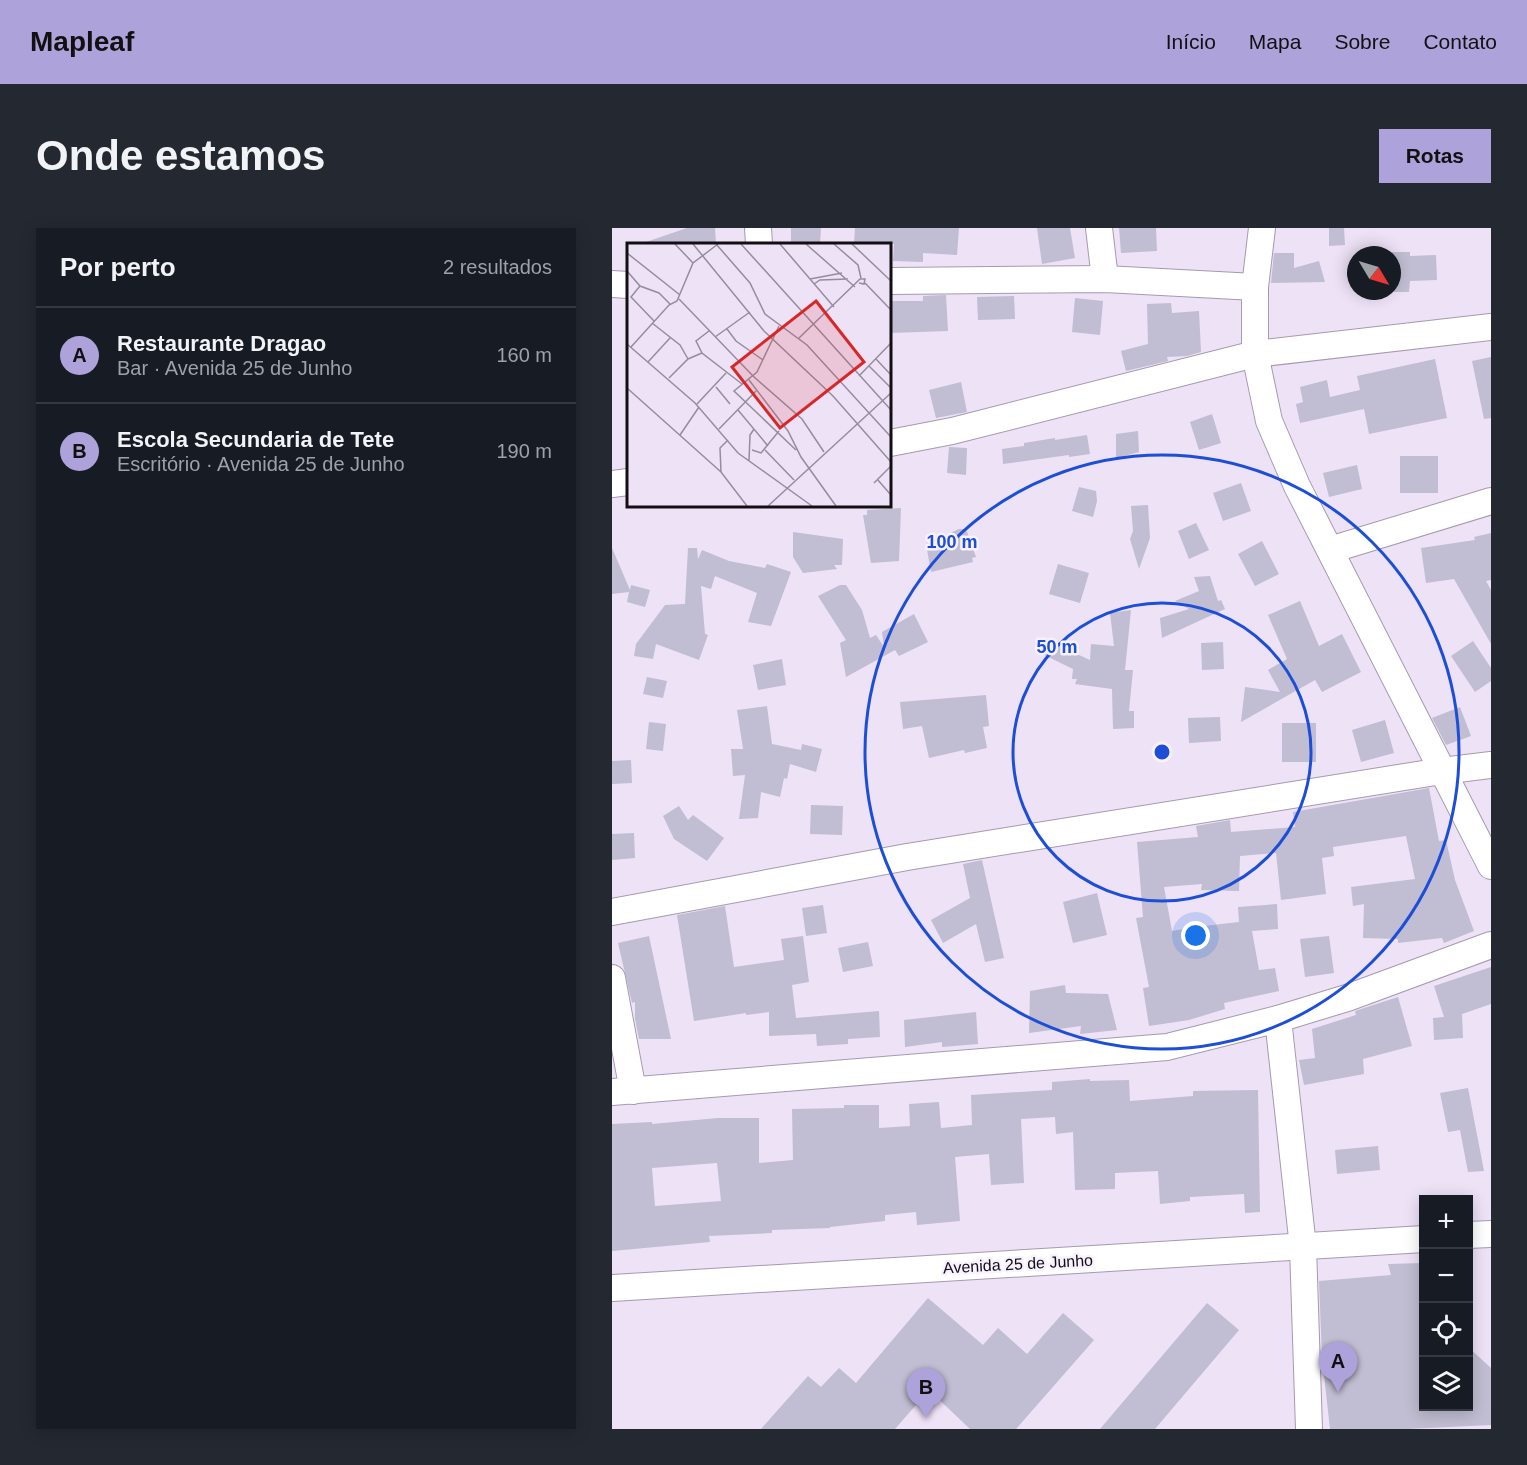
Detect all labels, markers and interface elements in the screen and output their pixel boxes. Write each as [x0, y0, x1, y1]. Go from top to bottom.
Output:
text: Mapleaf [30, 26, 134, 57]
text: Início [1166, 30, 1216, 53]
text: Mapa [1249, 30, 1301, 53]
text: Sobre [1334, 30, 1390, 53]
text: Contato [1423, 30, 1497, 53]
button: Rotas [1379, 129, 1491, 183]
text: Onde estamos [36, 132, 325, 179]
inset map [627, 243, 891, 507]
north arrow [1347, 246, 1401, 300]
text: Por perto [60, 252, 176, 282]
text: 2 resultados [443, 256, 552, 278]
text: Restaurante Dragao [117, 331, 326, 356]
text: A [72, 344, 87, 366]
text: 160 m [496, 344, 552, 366]
text: Bar · Avenida 25 de Junho [117, 357, 352, 379]
text: Escola Secundaria de Tete [117, 427, 394, 452]
text: B [72, 440, 87, 462]
text: 190 m [496, 440, 552, 462]
text: Escritório · Avenida 25 de Junho [117, 453, 405, 475]
text: 100 m [926, 532, 978, 552]
text: 50 m [1036, 637, 1078, 657]
centre of rings [1152, 742, 1172, 762]
your location [1181, 921, 1210, 950]
map controls [1419, 1195, 1473, 1411]
button: + [1419, 1195, 1473, 1249]
button: − [1419, 1249, 1473, 1303]
street label: Avenida 25 de Junho [943, 1252, 1093, 1276]
button: locate [1419, 1303, 1473, 1357]
pin: A [1318, 1342, 1358, 1392]
button: layers [1419, 1357, 1473, 1411]
pin: B [906, 1368, 946, 1418]

